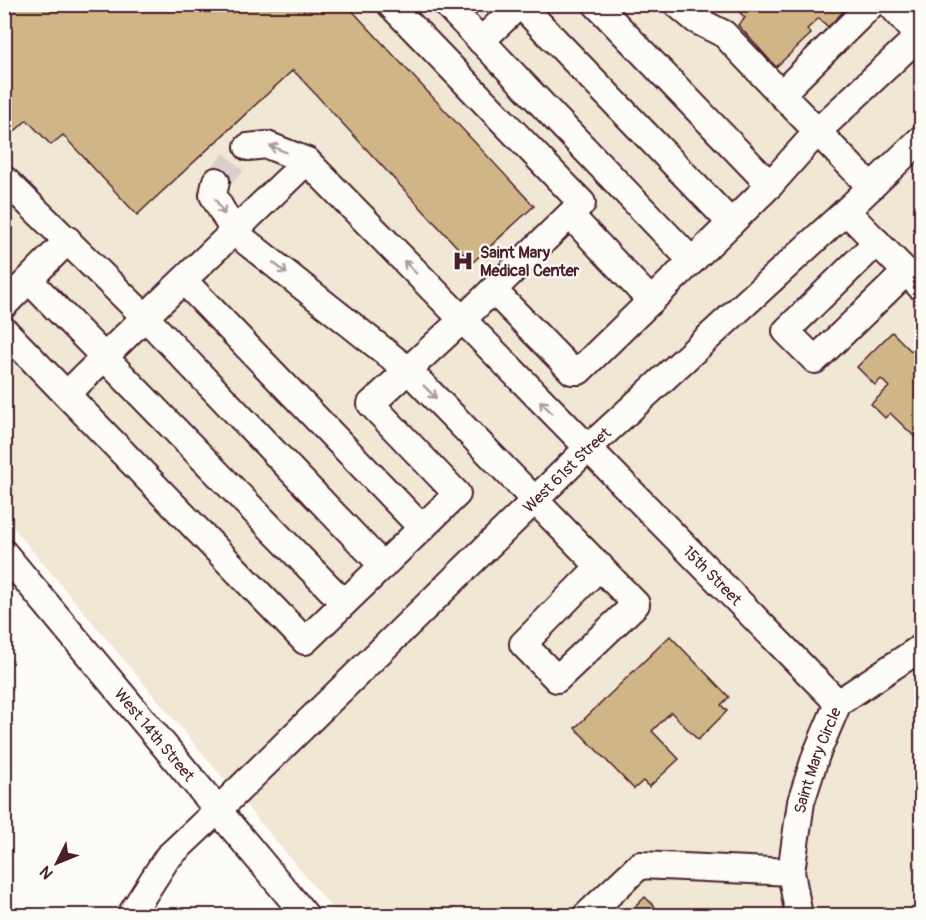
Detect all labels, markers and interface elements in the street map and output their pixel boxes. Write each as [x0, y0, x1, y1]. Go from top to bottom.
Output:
one-way arrow [269, 143, 288, 154]
one-way arrow [214, 198, 226, 215]
place label: Saint Mary Medical Center [480, 243, 580, 281]
hospital icon: Saint Mary Medical Center [451, 249, 475, 273]
one-way arrow [403, 260, 417, 275]
one-way arrow [272, 262, 288, 275]
one-way arrow [423, 385, 437, 400]
one-way arrow [539, 399, 553, 414]
street label: West 61st Street [519, 423, 616, 517]
street label: 15th Street [678, 542, 746, 610]
street label: West 14th Street [110, 684, 199, 786]
street label: Saint Mary Circle [790, 704, 846, 815]
north arrow [27, 833, 87, 893]
text: N [36, 862, 58, 883]

